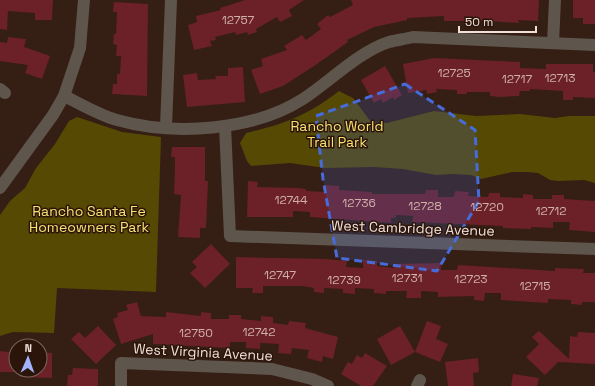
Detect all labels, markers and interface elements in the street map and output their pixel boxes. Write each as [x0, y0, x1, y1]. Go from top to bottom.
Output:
scale bar [459, 8, 536, 34]
house number: 12757 [222, 12, 255, 28]
text: 50 m [465, 14, 493, 30]
house number: 12725 [437, 65, 471, 81]
house number: 12713 [544, 70, 576, 86]
house number: 12717 [502, 71, 533, 87]
park label: Rancho World Trail Park [291, 117, 384, 151]
house number: 12744 [274, 192, 308, 208]
house number: 12736 [342, 195, 376, 211]
house number: 12728 [408, 198, 442, 214]
house number: 12720 [470, 199, 504, 215]
park label: Rancho Santa Fe Homeowners Park [29, 202, 149, 236]
house number: 12712 [535, 203, 567, 219]
street label: West Cambridge Avenue [331, 216, 495, 240]
house number: 12747 [264, 267, 296, 283]
house number: 12731 [391, 270, 423, 286]
house number: 12723 [454, 271, 488, 287]
house number: 12739 [327, 272, 361, 288]
house number: 12715 [519, 278, 551, 294]
house number: 12742 [243, 324, 275, 340]
house number: 12750 [179, 325, 213, 341]
north arrow [8, 338, 48, 378]
street label: West Virginia Avenue [133, 339, 273, 365]
text: N [24, 341, 32, 355]

